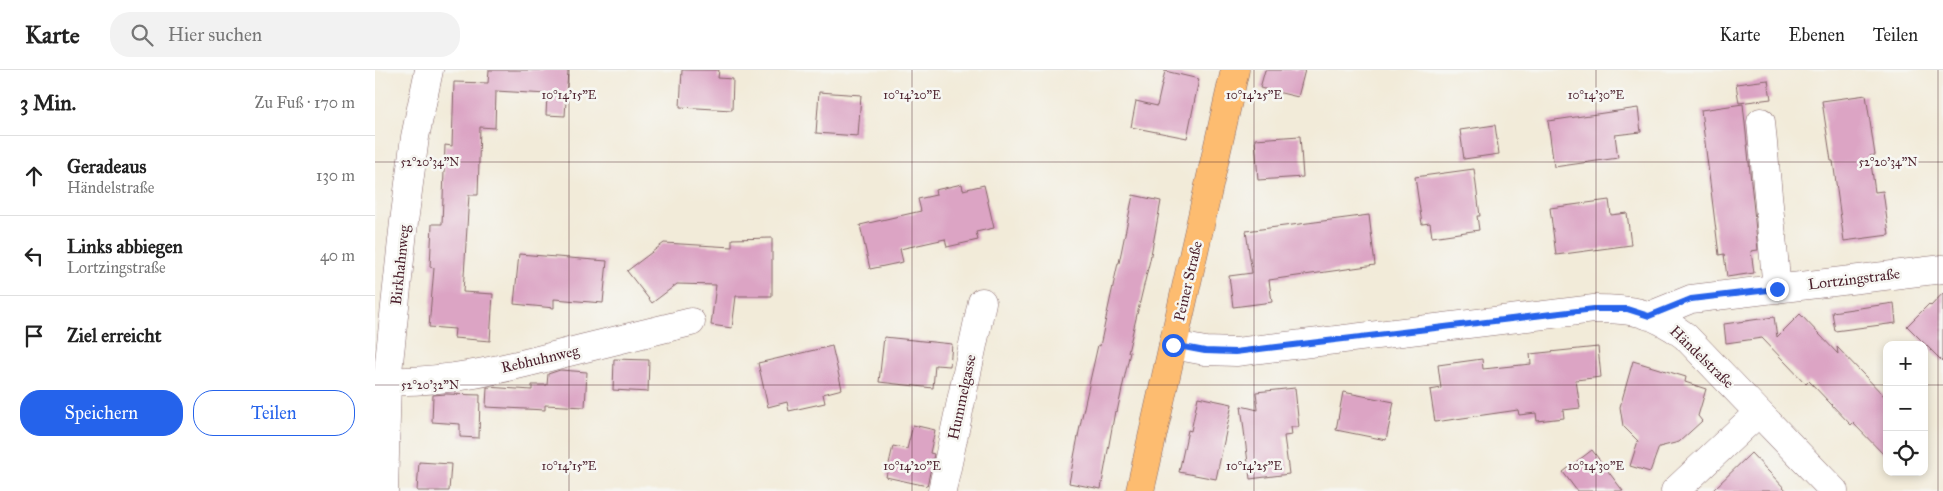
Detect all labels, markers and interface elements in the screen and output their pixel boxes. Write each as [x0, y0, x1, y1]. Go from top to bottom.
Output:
search box [110, 12, 460, 57]
text: Karte [25, 20, 80, 50]
icon: search [128, 21, 156, 49]
text: Hier suchen [168, 23, 262, 46]
text: Karte [1720, 24, 1761, 46]
text: Ebenen [1789, 24, 1845, 46]
text: Teilen [1873, 24, 1918, 46]
text: 10°14'15"E [542, 88, 597, 102]
text: 10°14'20"E [883, 88, 941, 102]
text: 10°14'25"E [1226, 88, 1282, 102]
text: 10°14'30"E [1568, 88, 1625, 102]
text: 3 Min. [20, 90, 76, 116]
text: Zu Fuß · 170 m [255, 93, 355, 112]
text: Geradeaus [67, 155, 146, 178]
text: 52°20'34"N [401, 155, 459, 169]
text: 52°20'34"N [1859, 155, 1917, 169]
icon: ahead [20, 162, 48, 190]
text: 130 m [316, 166, 355, 185]
text: Händelstraße [67, 178, 155, 197]
street label: Birkhahnweg [387, 223, 413, 306]
text: Links abbiegen [67, 235, 183, 258]
street label: Peiner Straße [1170, 239, 1206, 323]
icon: left [20, 242, 48, 270]
text: 40 m [320, 246, 355, 265]
text: Lortzingstraße [67, 258, 166, 277]
street label: Lortzingstraße [1807, 264, 1901, 294]
route end [1766, 278, 1789, 301]
icon: arrive [20, 322, 48, 350]
street label: Händelstraße [1666, 322, 1738, 392]
text: Ziel erreicht [67, 324, 161, 347]
route start [1162, 334, 1185, 357]
street label: Rebhuhnweg [499, 341, 582, 377]
map controls [1883, 341, 1928, 476]
button: + [1883, 341, 1928, 386]
street label: Hummelgasse [944, 353, 980, 441]
text: 52°20'32"N [401, 378, 459, 392]
button: − [1883, 386, 1928, 431]
button: Speichern [20, 390, 183, 436]
button: Teilen [193, 390, 355, 436]
button: locate [1883, 431, 1928, 476]
text: 10°14'15"E [542, 459, 597, 473]
text: 10°14'20"E [883, 459, 941, 473]
text: 10°14'25"E [1226, 459, 1282, 473]
text: 10°14'30"E [1568, 459, 1625, 473]

